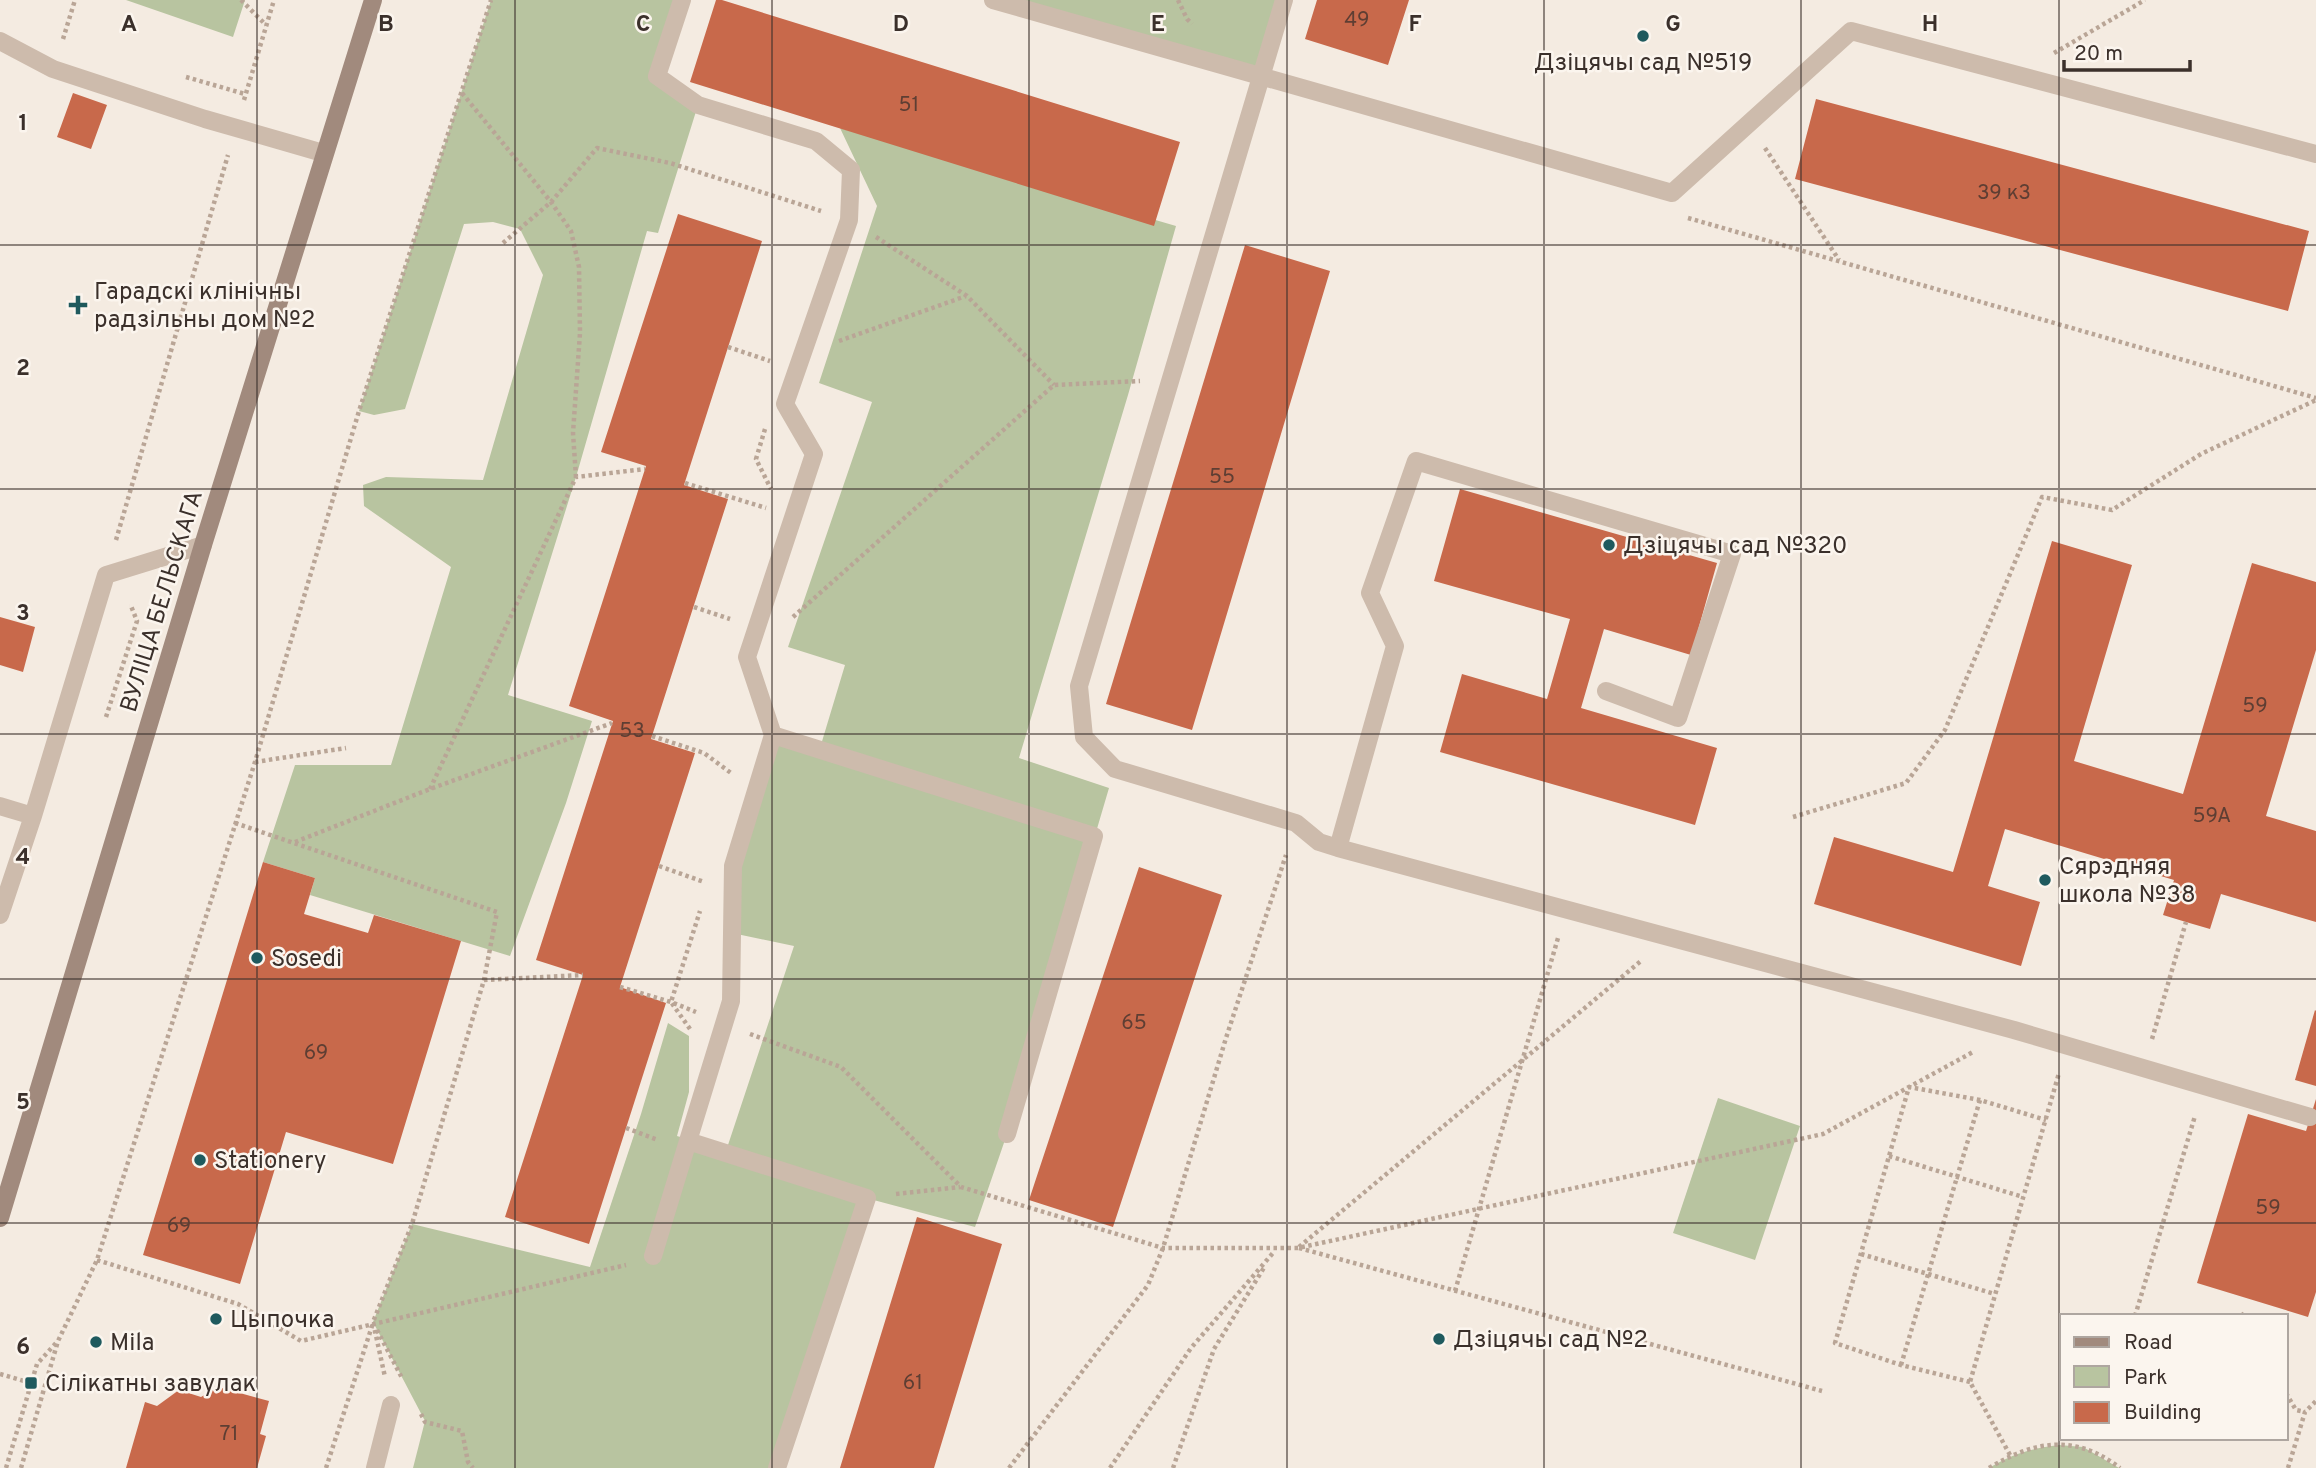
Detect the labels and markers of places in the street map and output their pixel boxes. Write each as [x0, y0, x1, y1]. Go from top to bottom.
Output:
marker: Дзіцячы сад №519 [1635, 28, 1651, 44]
place label: Дзіцячы сад №519 [1534, 49, 1752, 79]
place label: Гарадскі клінічны радзільны дом №2 [94, 278, 315, 336]
marker: Гарадскі клінічны радзільны дом №2 [68, 295, 88, 315]
place label: Дзіцячы сад №320 [1623, 532, 1847, 562]
marker: Дзіцячы сад №320 [1601, 537, 1617, 553]
place label: Сярэдняя школа №38 [2059, 853, 2196, 911]
marker: Сярэдняя школа №38 [2037, 872, 2053, 888]
place label: Sosedi [271, 945, 342, 975]
marker: Sosedi [249, 950, 265, 966]
place label: Stationery [214, 1147, 326, 1177]
marker: Stationery [192, 1152, 208, 1168]
place label: Цыпочка [230, 1306, 334, 1336]
marker: Цыпочка [208, 1311, 224, 1327]
place label: Дзіцячы сад №2 [1453, 1326, 1648, 1356]
place label: Mila [110, 1329, 154, 1359]
marker: Дзіцячы сад №2 [1431, 1331, 1447, 1347]
marker: Mila [88, 1334, 104, 1350]
place label: Сілікатны завулак [45, 1370, 256, 1400]
marker: Сілікатны завулак [23, 1375, 39, 1391]

